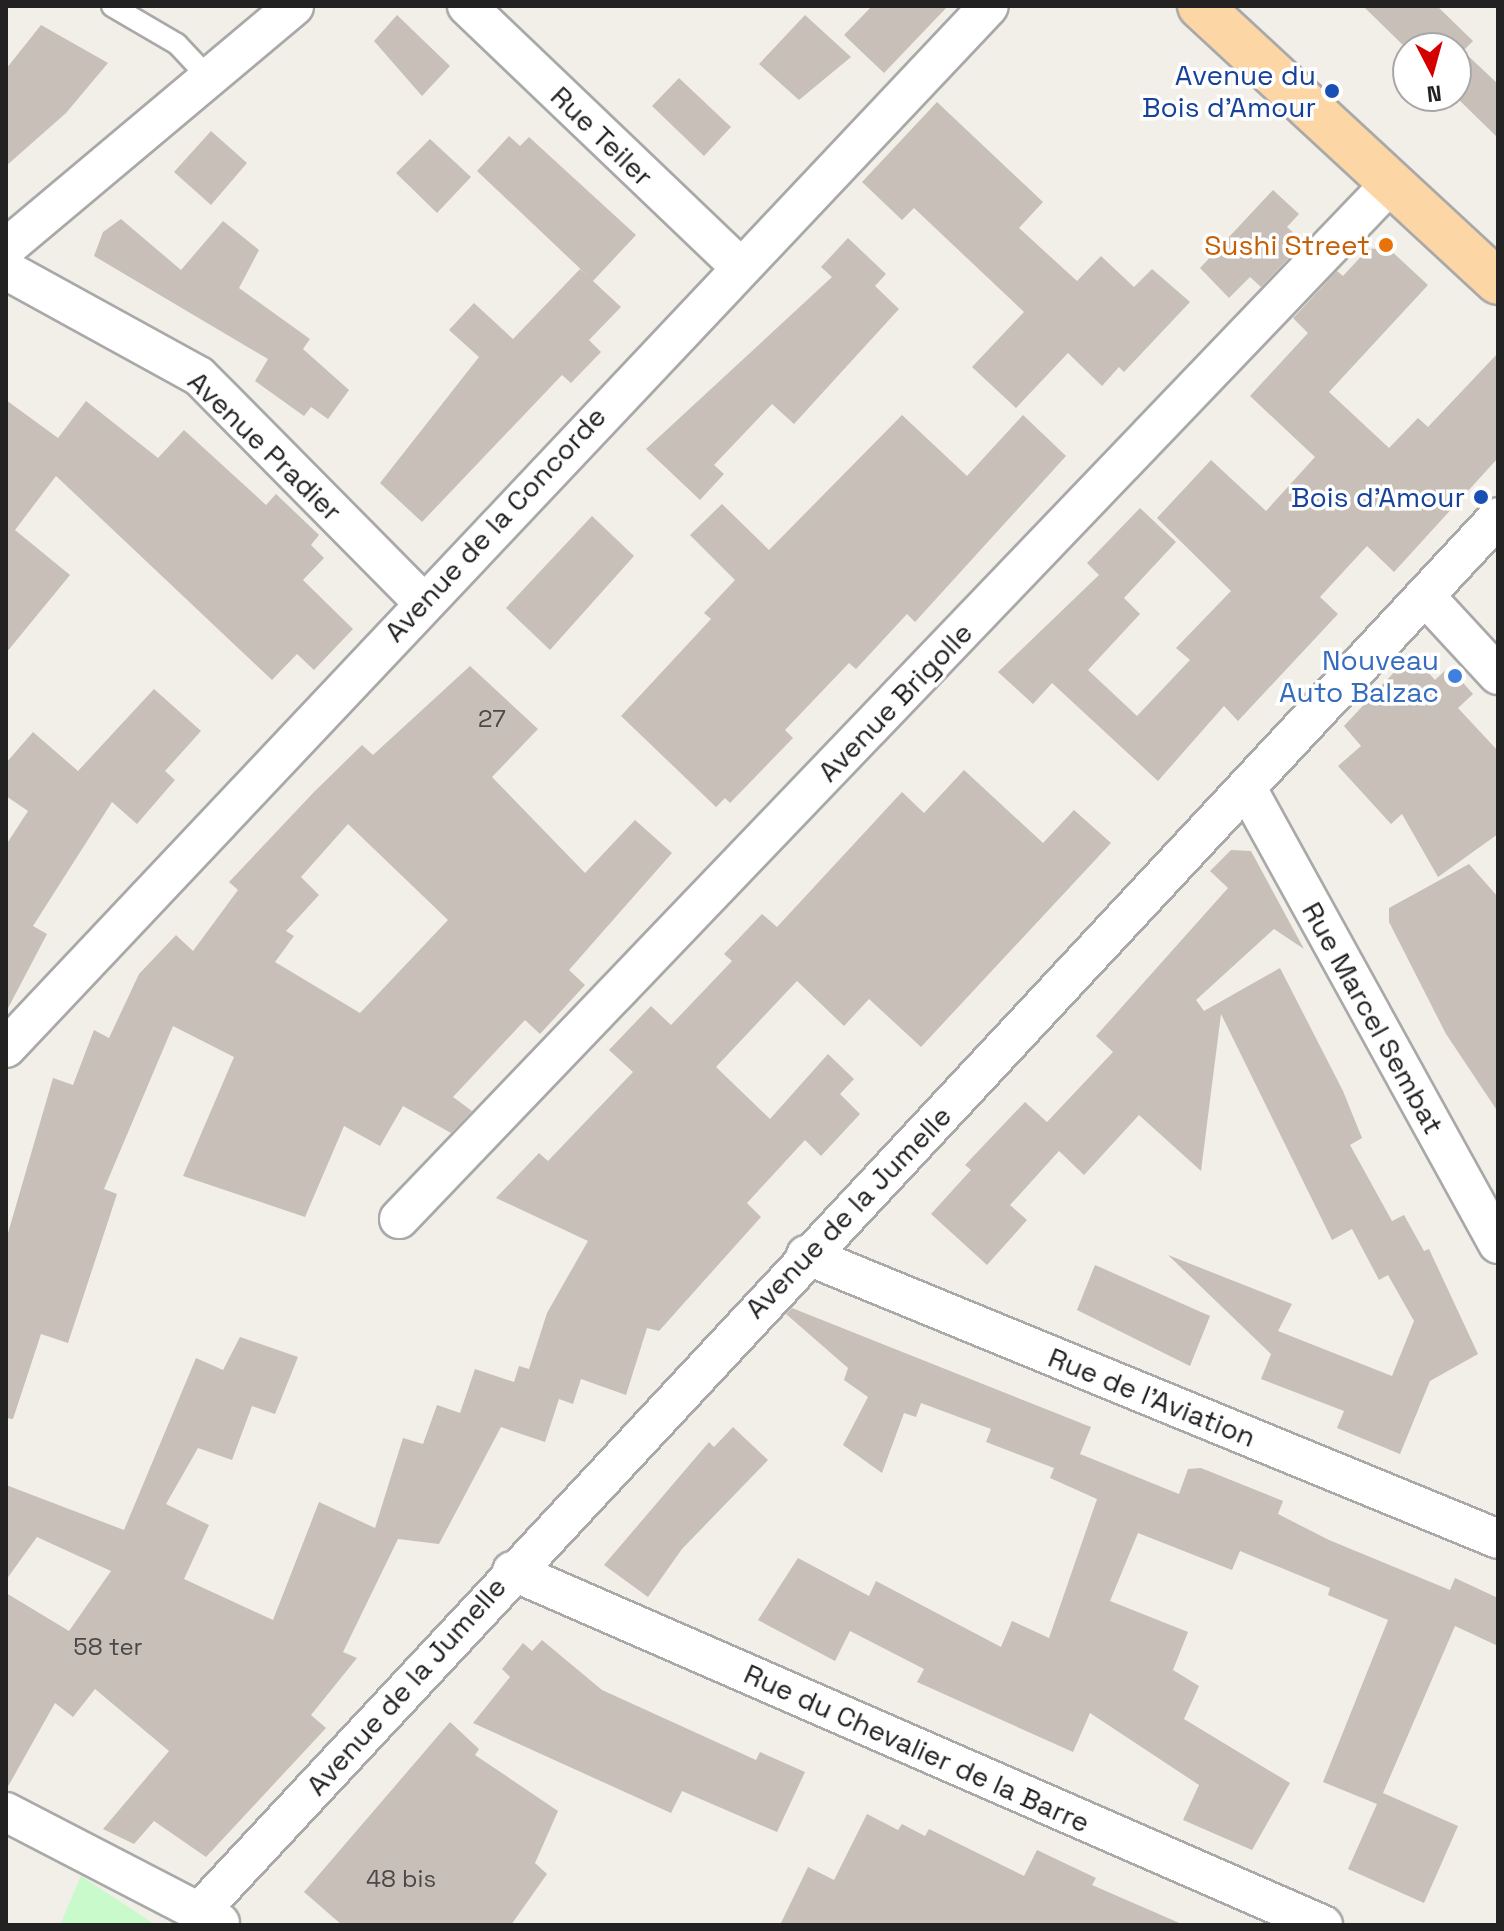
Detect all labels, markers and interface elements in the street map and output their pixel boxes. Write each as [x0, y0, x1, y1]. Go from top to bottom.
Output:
north arrow [1392, 32, 1472, 112]
place label: Avenue du Bois d'Amour [1142, 58, 1316, 124]
street label: Rue Teiler [544, 79, 660, 193]
text: N [1426, 79, 1443, 109]
marker: Avenue du Bois d'Amour [1323, 82, 1341, 100]
place label: Sushi Street [1204, 228, 1370, 262]
marker: Sushi Street [1377, 236, 1395, 254]
street label: Avenue Pradier [181, 364, 349, 528]
street label: Avenue de la Concorde [377, 399, 613, 649]
place label: Bois d'Amour [1291, 480, 1465, 514]
marker: Bois d'Amour [1472, 488, 1490, 506]
street label: Avenue Brigolle [811, 616, 979, 788]
place label: Nouveau Auto Balzac [1279, 643, 1439, 709]
marker: Nouveau Auto Balzac [1446, 667, 1464, 685]
house number: 27 [478, 705, 506, 733]
street label: Rue Marcel Sembat [1295, 896, 1451, 1140]
street label: Avenue de la Jumelle [738, 1099, 958, 1325]
street label: Rue de l'Aviation [1044, 1340, 1260, 1454]
street label: Avenue de la Jumelle [299, 1570, 513, 1802]
house number: 58 ter [73, 1633, 143, 1661]
street label: Rue du Chevalier de la Barre [739, 1656, 1095, 1840]
house number: 48 bis [366, 1865, 436, 1893]

